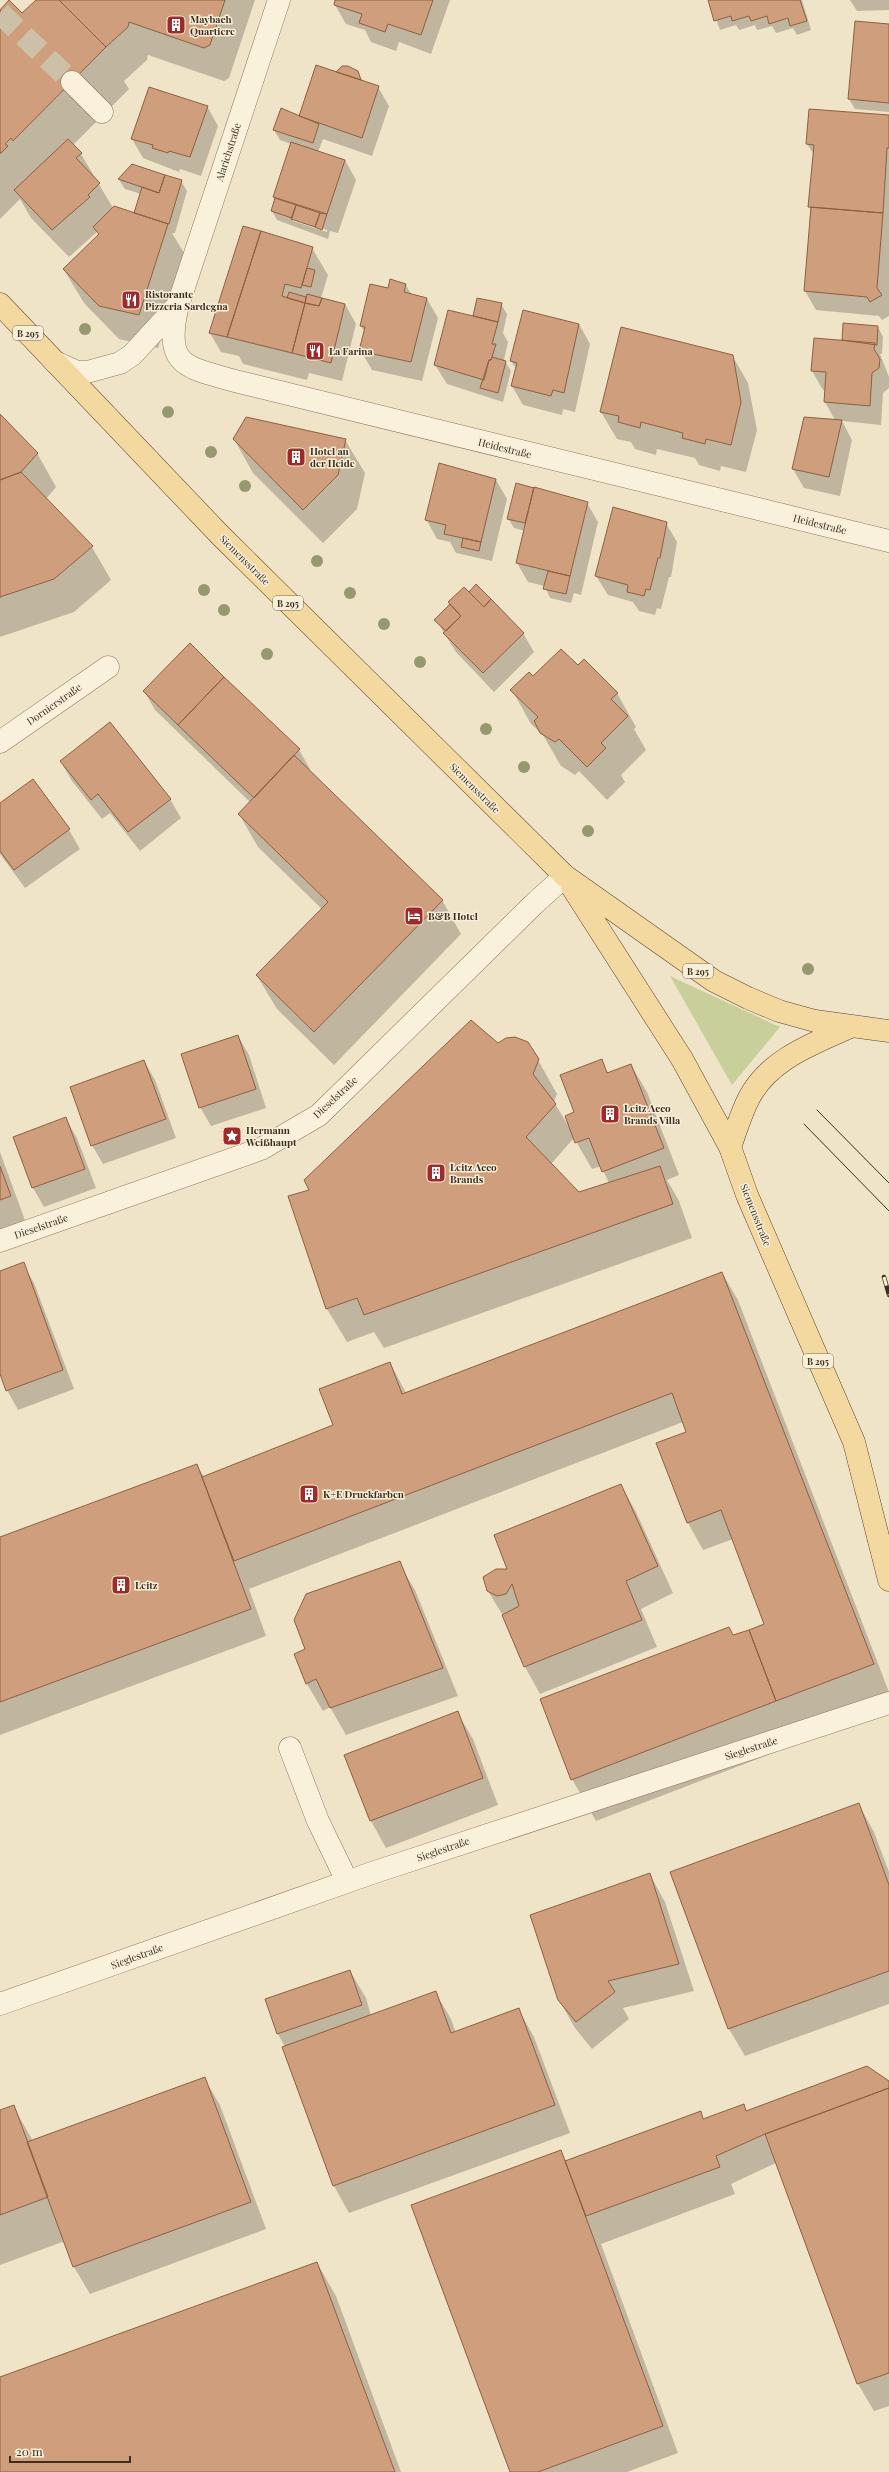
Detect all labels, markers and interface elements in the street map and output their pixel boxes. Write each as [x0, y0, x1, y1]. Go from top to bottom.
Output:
place label: Maybach Quartiere [190, 12, 235, 38]
building icon: Maybach Quartiere [165, 14, 187, 36]
street label: Alarichstraße [212, 121, 244, 184]
place label: Ristorante Pizzeria Sardegna [145, 287, 229, 313]
restaurant icon: Ristorante Pizzeria Sardegna [120, 289, 142, 311]
road number: B 295 [13, 326, 43, 340]
restaurant icon: La Farina [304, 340, 326, 362]
place label: La Farina [329, 344, 373, 358]
street label: Heidestraße [477, 435, 533, 461]
place label: Hotel an der Heide [310, 444, 355, 470]
building icon: Hotel an der Heide [285, 446, 307, 468]
street label: Heidestraße [792, 511, 848, 537]
street label: Siemensstraße [217, 532, 273, 588]
road number: B 295 [273, 596, 303, 610]
street label: Dornierstraße [24, 680, 84, 728]
street label: Siemensstraße [447, 760, 503, 816]
hotel icon: B&B Hotel [403, 905, 425, 927]
place label: B&B Hotel [428, 909, 478, 923]
road number: B 295 [683, 964, 713, 978]
street label: Dieselstraße [310, 1073, 360, 1121]
place label: Leitz Acco Brands Villa [624, 1101, 681, 1127]
building icon: Leitz Acco Brands Villa [599, 1103, 621, 1125]
place label: Hermann Weißhaupt [245, 1123, 297, 1149]
place icon: Hermann Weißhaupt [221, 1125, 243, 1147]
place label: Leitz Acco Brands [450, 1160, 497, 1186]
building icon: Leitz Acco Brands [425, 1162, 447, 1184]
street label: Siemensstraße [737, 1182, 775, 1248]
street label: Dieselstraße [12, 1210, 70, 1242]
road number: B 295 [803, 1354, 833, 1368]
building icon: K+E Druckfarben [298, 1483, 320, 1505]
place label: K+E Druckfarben [323, 1487, 405, 1501]
building icon: Leitz [110, 1574, 132, 1596]
place label: Leitz [135, 1578, 158, 1592]
street label: Sieglestraße [723, 1733, 779, 1763]
street label: Sieglestraße [415, 1833, 471, 1865]
street label: Sieglestraße [109, 1940, 165, 1972]
scale bar [10, 2438, 130, 2464]
text: 20 m [16, 2443, 43, 2459]

